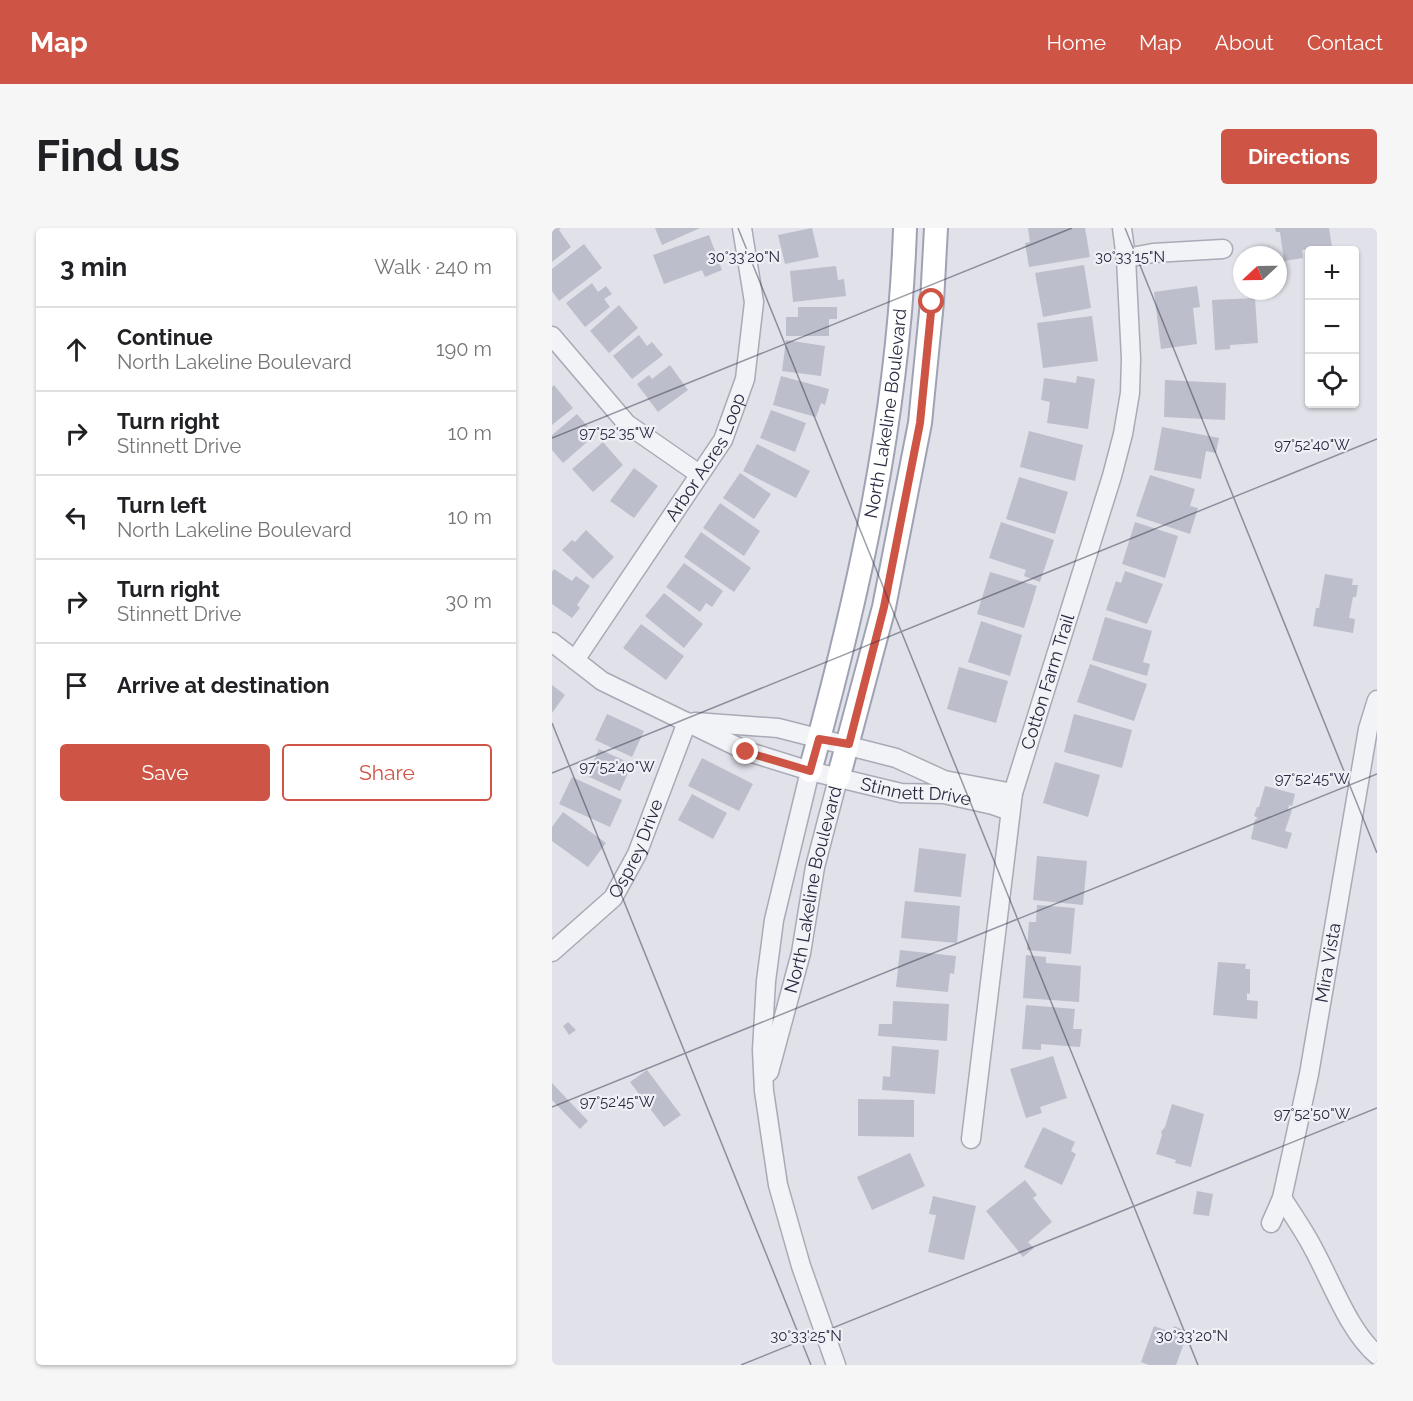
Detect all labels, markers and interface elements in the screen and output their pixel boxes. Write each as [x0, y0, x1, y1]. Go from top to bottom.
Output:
text: Map [30, 26, 88, 59]
text: Home [1047, 30, 1106, 55]
text: Map [1139, 30, 1182, 55]
text: About [1215, 30, 1274, 55]
text: Contact [1307, 30, 1383, 55]
button: Directions [1221, 129, 1377, 184]
text: Find us [36, 132, 180, 181]
north arrow [1233, 246, 1287, 300]
map controls [1305, 246, 1359, 408]
button: + [1305, 246, 1359, 300]
text: 30°33'20"N [708, 248, 780, 266]
text: 30°33'15"N [1095, 248, 1165, 266]
text: 3 min [60, 252, 127, 282]
text: Walk · 240 m [374, 255, 492, 279]
route start [918, 288, 944, 314]
button: − [1305, 300, 1359, 354]
street label: North Lakeline Boulevard [860, 308, 910, 520]
text: Continue [117, 324, 213, 350]
icon: ahead [60, 333, 93, 366]
text: 190 m [436, 337, 492, 361]
text: North Lakeline Boulevard [117, 350, 352, 374]
button: locate [1305, 354, 1359, 408]
street label: Arbor Acres Loop [661, 390, 749, 525]
text: Turn right [117, 408, 220, 434]
icon: right [60, 417, 93, 450]
text: 10 m [448, 421, 492, 445]
text: 97°52'35"W [579, 424, 655, 442]
text: Stinnett Drive [117, 434, 241, 458]
text: 97°52'40"W [1274, 436, 1350, 454]
text: Turn left [117, 492, 207, 518]
icon: left [60, 501, 93, 534]
text: 10 m [448, 505, 492, 529]
text: North Lakeline Boulevard [117, 518, 352, 542]
text: Turn right [117, 576, 220, 602]
icon: right [60, 585, 93, 618]
text: 30 m [446, 589, 492, 613]
text: Stinnett Drive [117, 602, 241, 626]
street label: Cotton Farm Trail [1016, 611, 1078, 752]
icon: arrive [60, 669, 93, 702]
text: Arrive at destination [117, 672, 330, 698]
route end [732, 738, 758, 764]
button: Save [60, 744, 270, 801]
button: Share [282, 744, 492, 801]
text: 97°52'40"W [579, 758, 655, 776]
text: 97°52'45"W [1275, 770, 1350, 788]
street label: Stinnett Drive [859, 773, 974, 810]
street label: North Lakeline Boulevard [780, 784, 846, 995]
street label: Osprey Drive [604, 796, 667, 902]
street label: Mira Vista [1310, 921, 1345, 1004]
text: 97°52'45"W [580, 1093, 655, 1111]
text: 97°52'50"W [1274, 1105, 1351, 1123]
text: 30°33'25"N [770, 1327, 842, 1345]
text: 30°33'20"N [1156, 1327, 1228, 1345]

